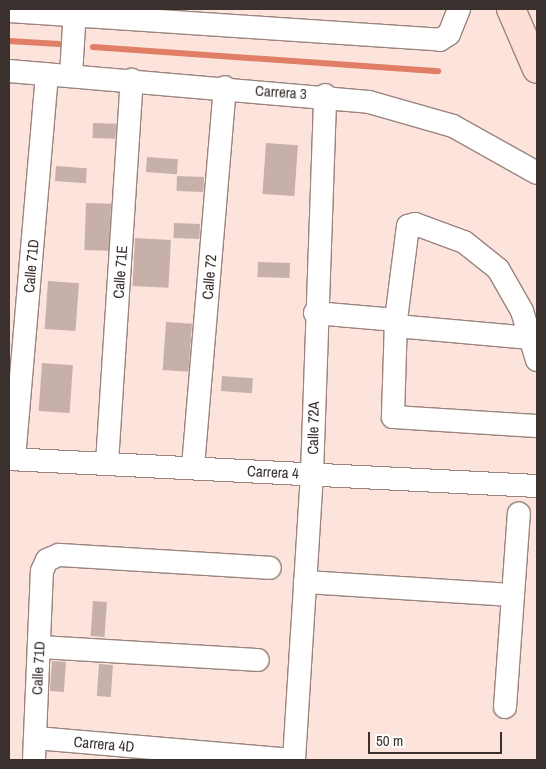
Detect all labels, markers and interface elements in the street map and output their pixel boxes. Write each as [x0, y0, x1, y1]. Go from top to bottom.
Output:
street label: Carrera 3 [254, 81, 308, 103]
street label: Calle 71D [20, 238, 42, 294]
street label: Calle 71E [109, 245, 131, 299]
street label: Calle 72 [198, 254, 220, 300]
street label: Calle 72A [304, 401, 322, 455]
street label: Carrera 4 [247, 462, 299, 482]
street label: Calle 71D [28, 641, 48, 695]
scale bar [371, 722, 505, 754]
text: 50 m [376, 730, 403, 751]
street label: Carrera 4D [73, 732, 135, 756]

